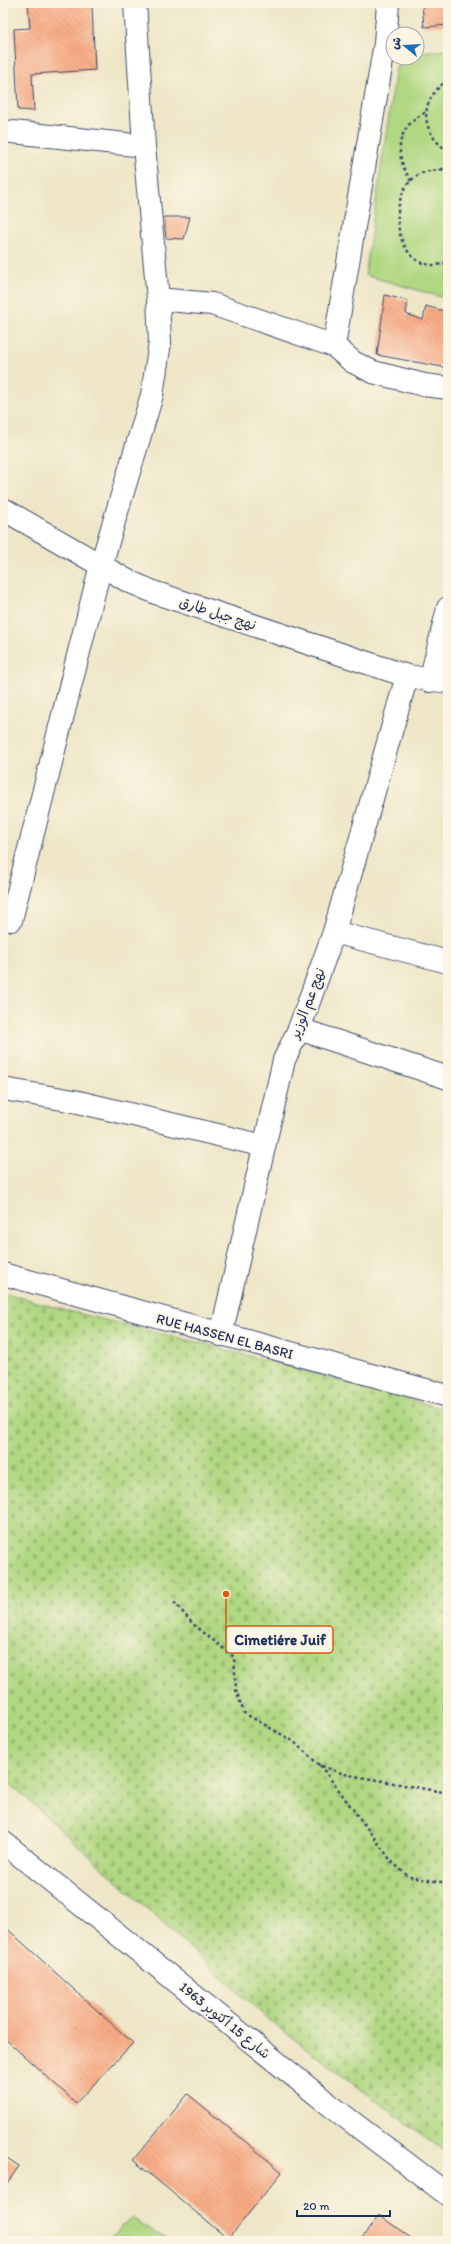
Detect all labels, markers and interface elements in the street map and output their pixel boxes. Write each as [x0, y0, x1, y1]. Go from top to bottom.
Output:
north arrow [385, 26, 425, 66]
text: ش [388, 35, 404, 51]
street label: نهج جبل طارق [177, 593, 258, 635]
street label: نهج عم الوزير [286, 965, 331, 1043]
street label: RUE HASSEN EL BASRI [154, 1310, 295, 1363]
callout: Cimetiére Juif [226, 1626, 333, 1653]
text: Cimetiére Juif [234, 1631, 326, 1649]
street label: شارع 15 أكتوبر 1963 [175, 1978, 274, 2063]
scale bar [297, 2192, 390, 2218]
text: 20 m [303, 2199, 330, 2213]

